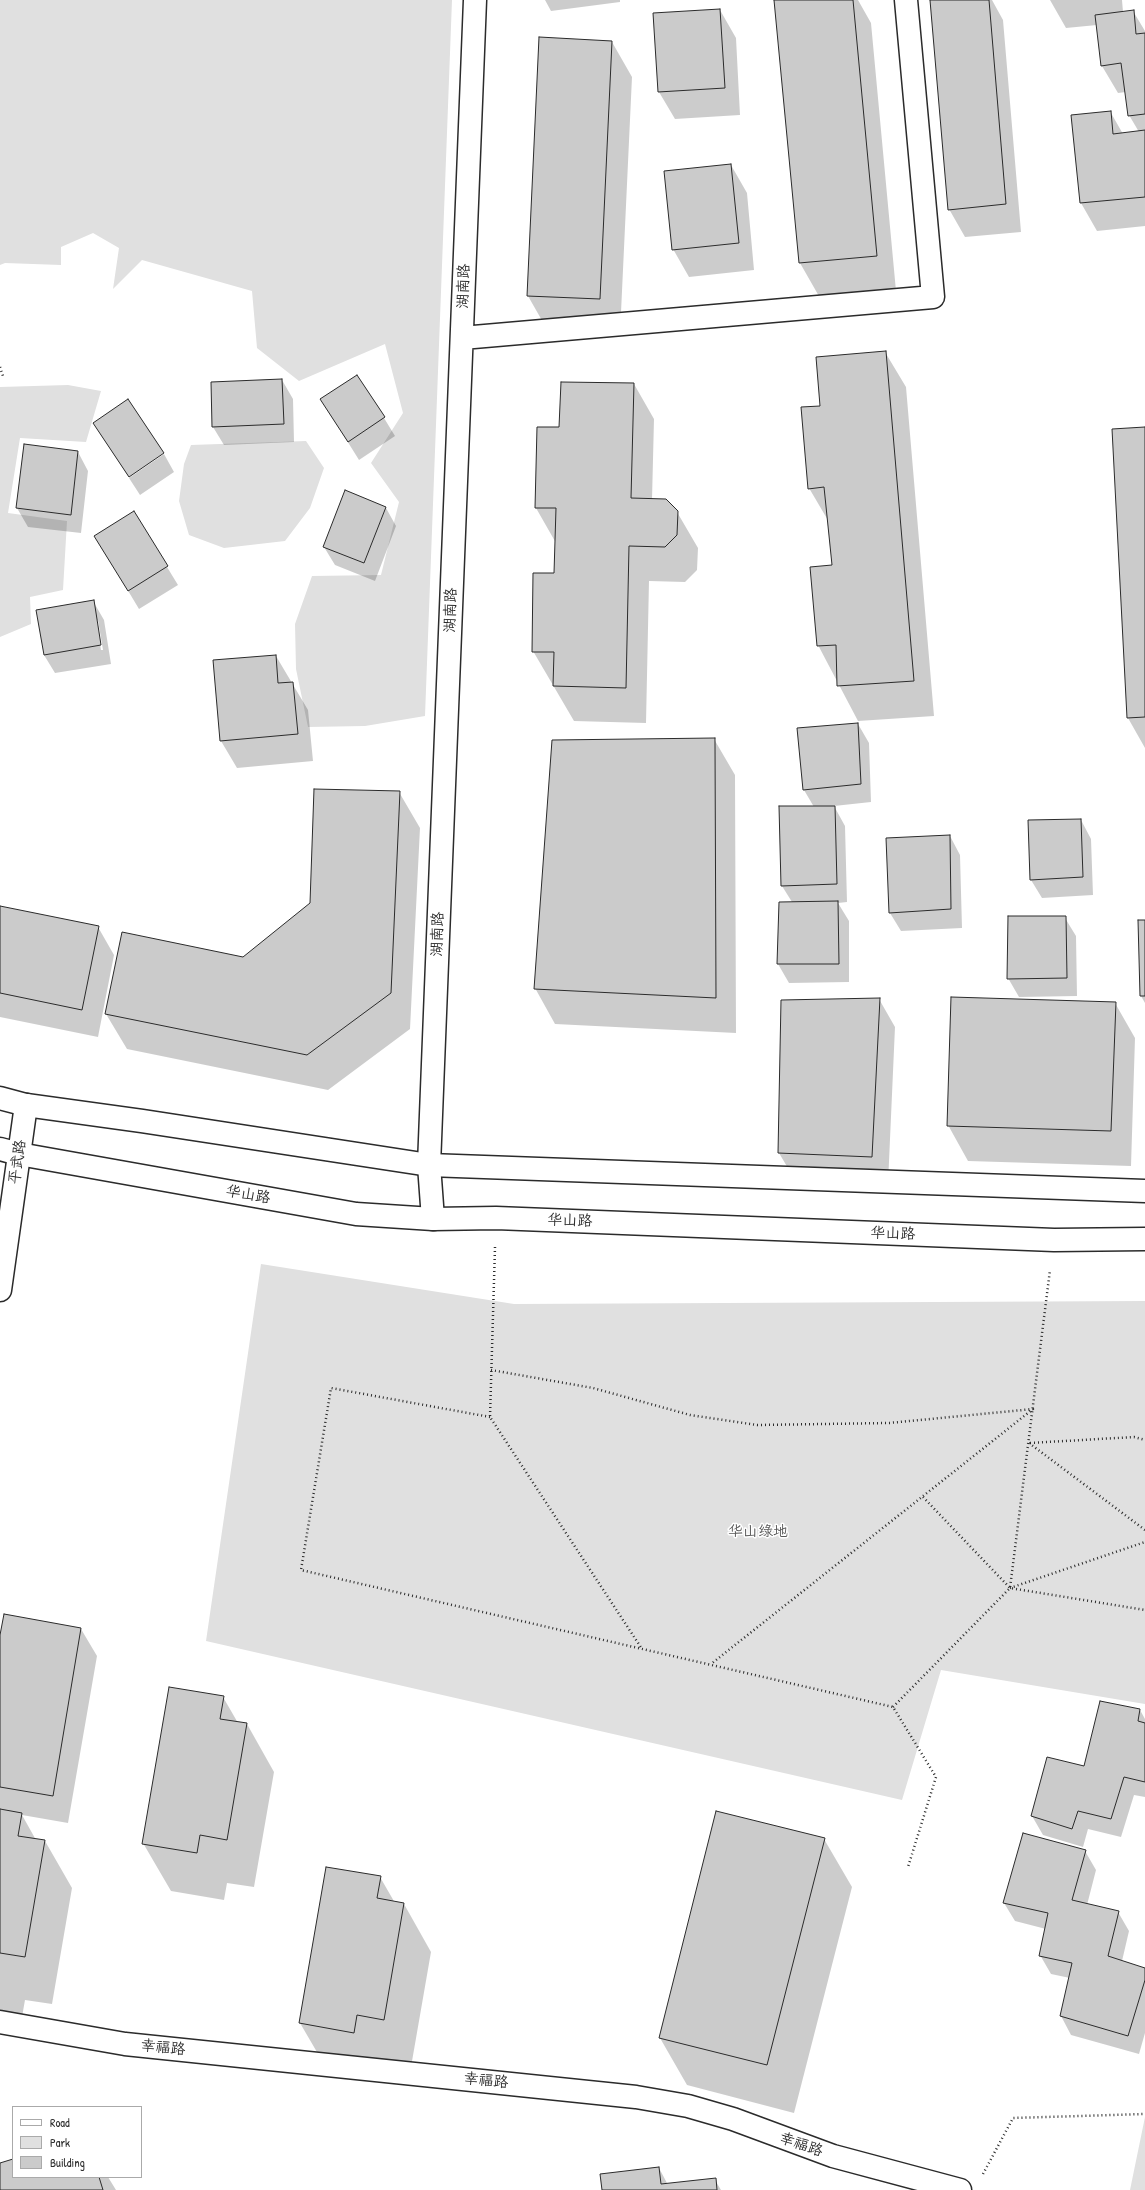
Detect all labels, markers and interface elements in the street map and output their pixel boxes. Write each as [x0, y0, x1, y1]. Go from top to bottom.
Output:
street label: 湖南路 [454, 263, 474, 309]
street label: 湖南路 [441, 587, 461, 633]
street label: 湖南路 [428, 911, 448, 957]
street label: 平武路 [6, 1138, 30, 1186]
street label: 华山路 [224, 1182, 272, 1208]
street label: 华山路 [547, 1211, 593, 1231]
street label: 华山路 [870, 1224, 916, 1244]
park label: 华山绿地 [728, 1523, 788, 1541]
street label: 幸福路 [140, 2037, 186, 2059]
street label: 幸福路 [463, 2070, 509, 2092]
legend [12, 2106, 142, 2178]
text: Road [50, 2114, 70, 2131]
street label: 幸福路 [777, 2129, 825, 2161]
text: Park [50, 2134, 70, 2151]
text: Building [50, 2154, 85, 2171]

